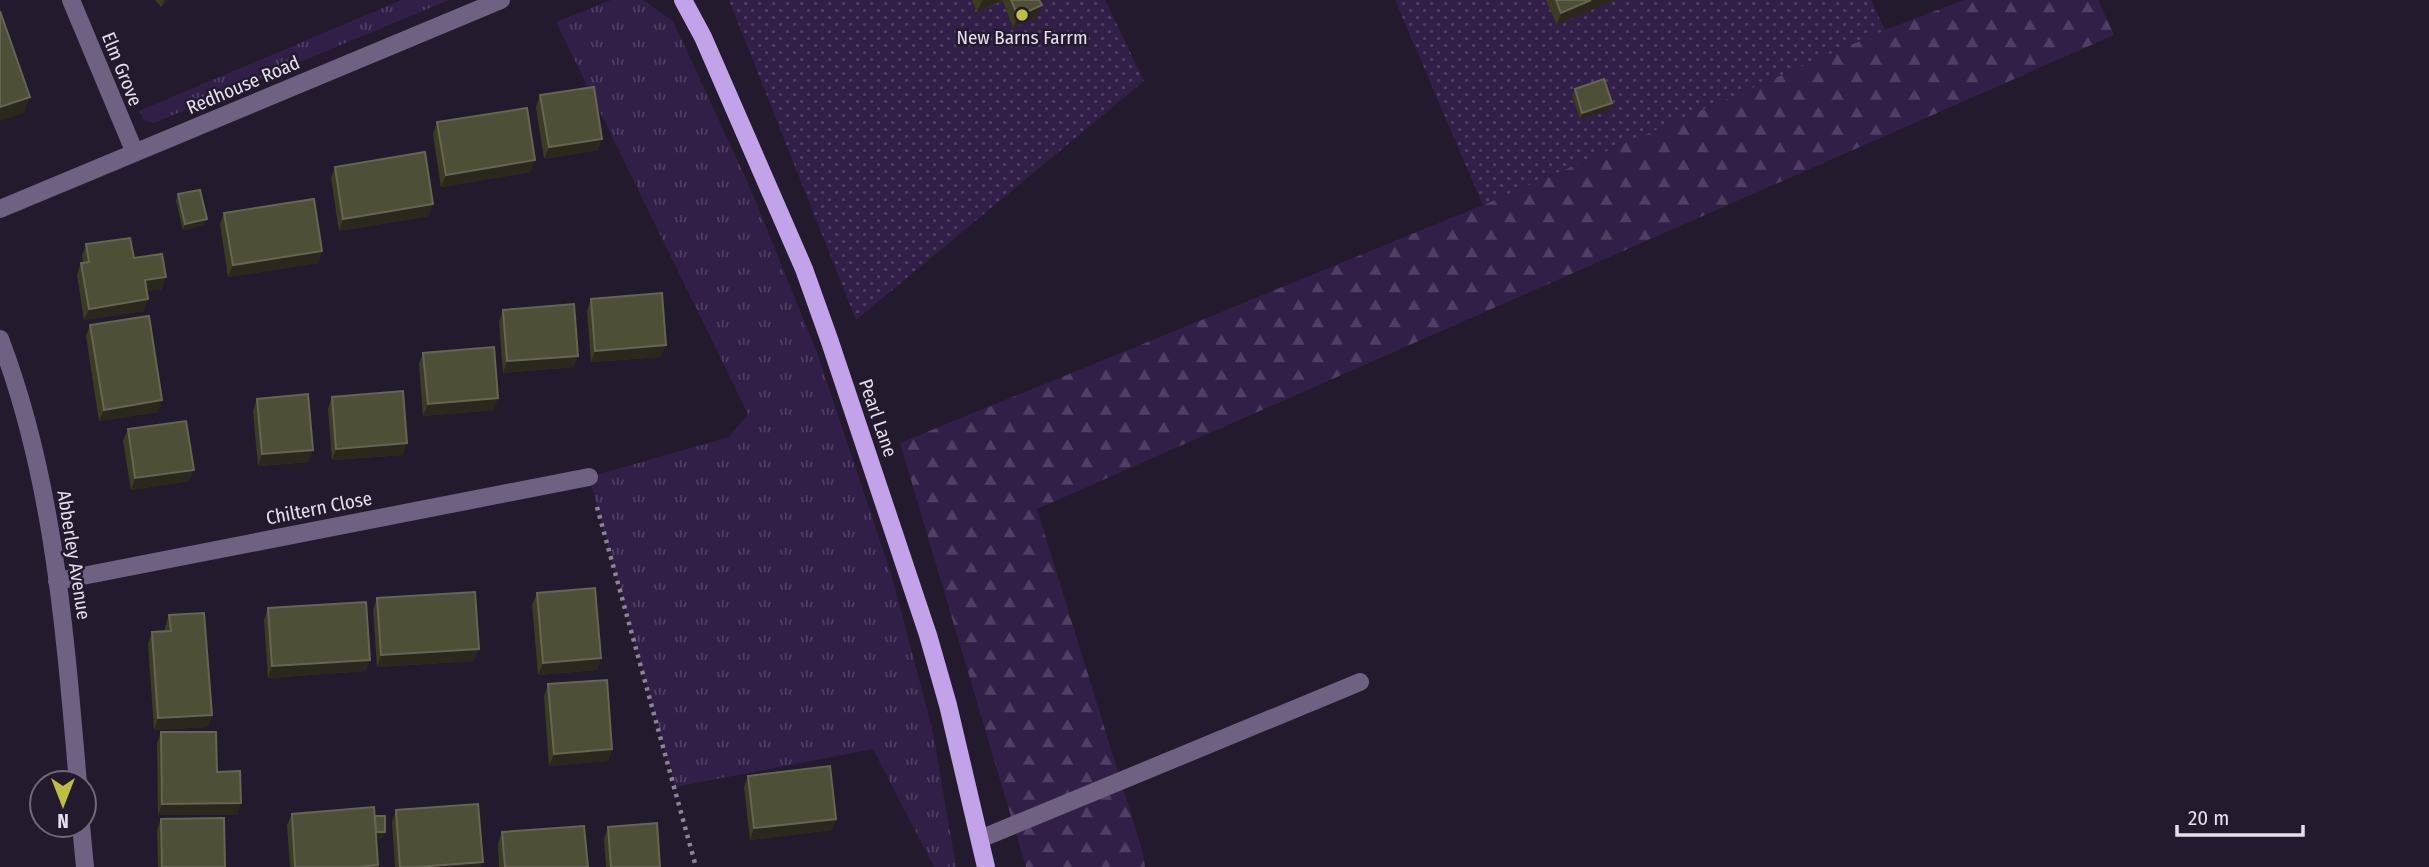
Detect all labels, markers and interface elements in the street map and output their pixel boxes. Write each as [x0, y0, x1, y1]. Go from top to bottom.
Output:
marker: New Barns Farrm [1014, 7, 1030, 23]
place label: New Barns Farrm [956, 26, 1088, 49]
street label: Elm Grove [97, 29, 147, 109]
street label: Redhouse Road [183, 51, 303, 119]
street label: Pearl Lane [854, 376, 902, 460]
street label: Chiltern Close [264, 486, 374, 530]
street label: Abberley Avenue [52, 489, 96, 621]
north arrow [28, 769, 98, 839]
scale bar [2177, 794, 2303, 838]
text: 20 m [2188, 805, 2229, 831]
text: N [57, 809, 69, 832]

